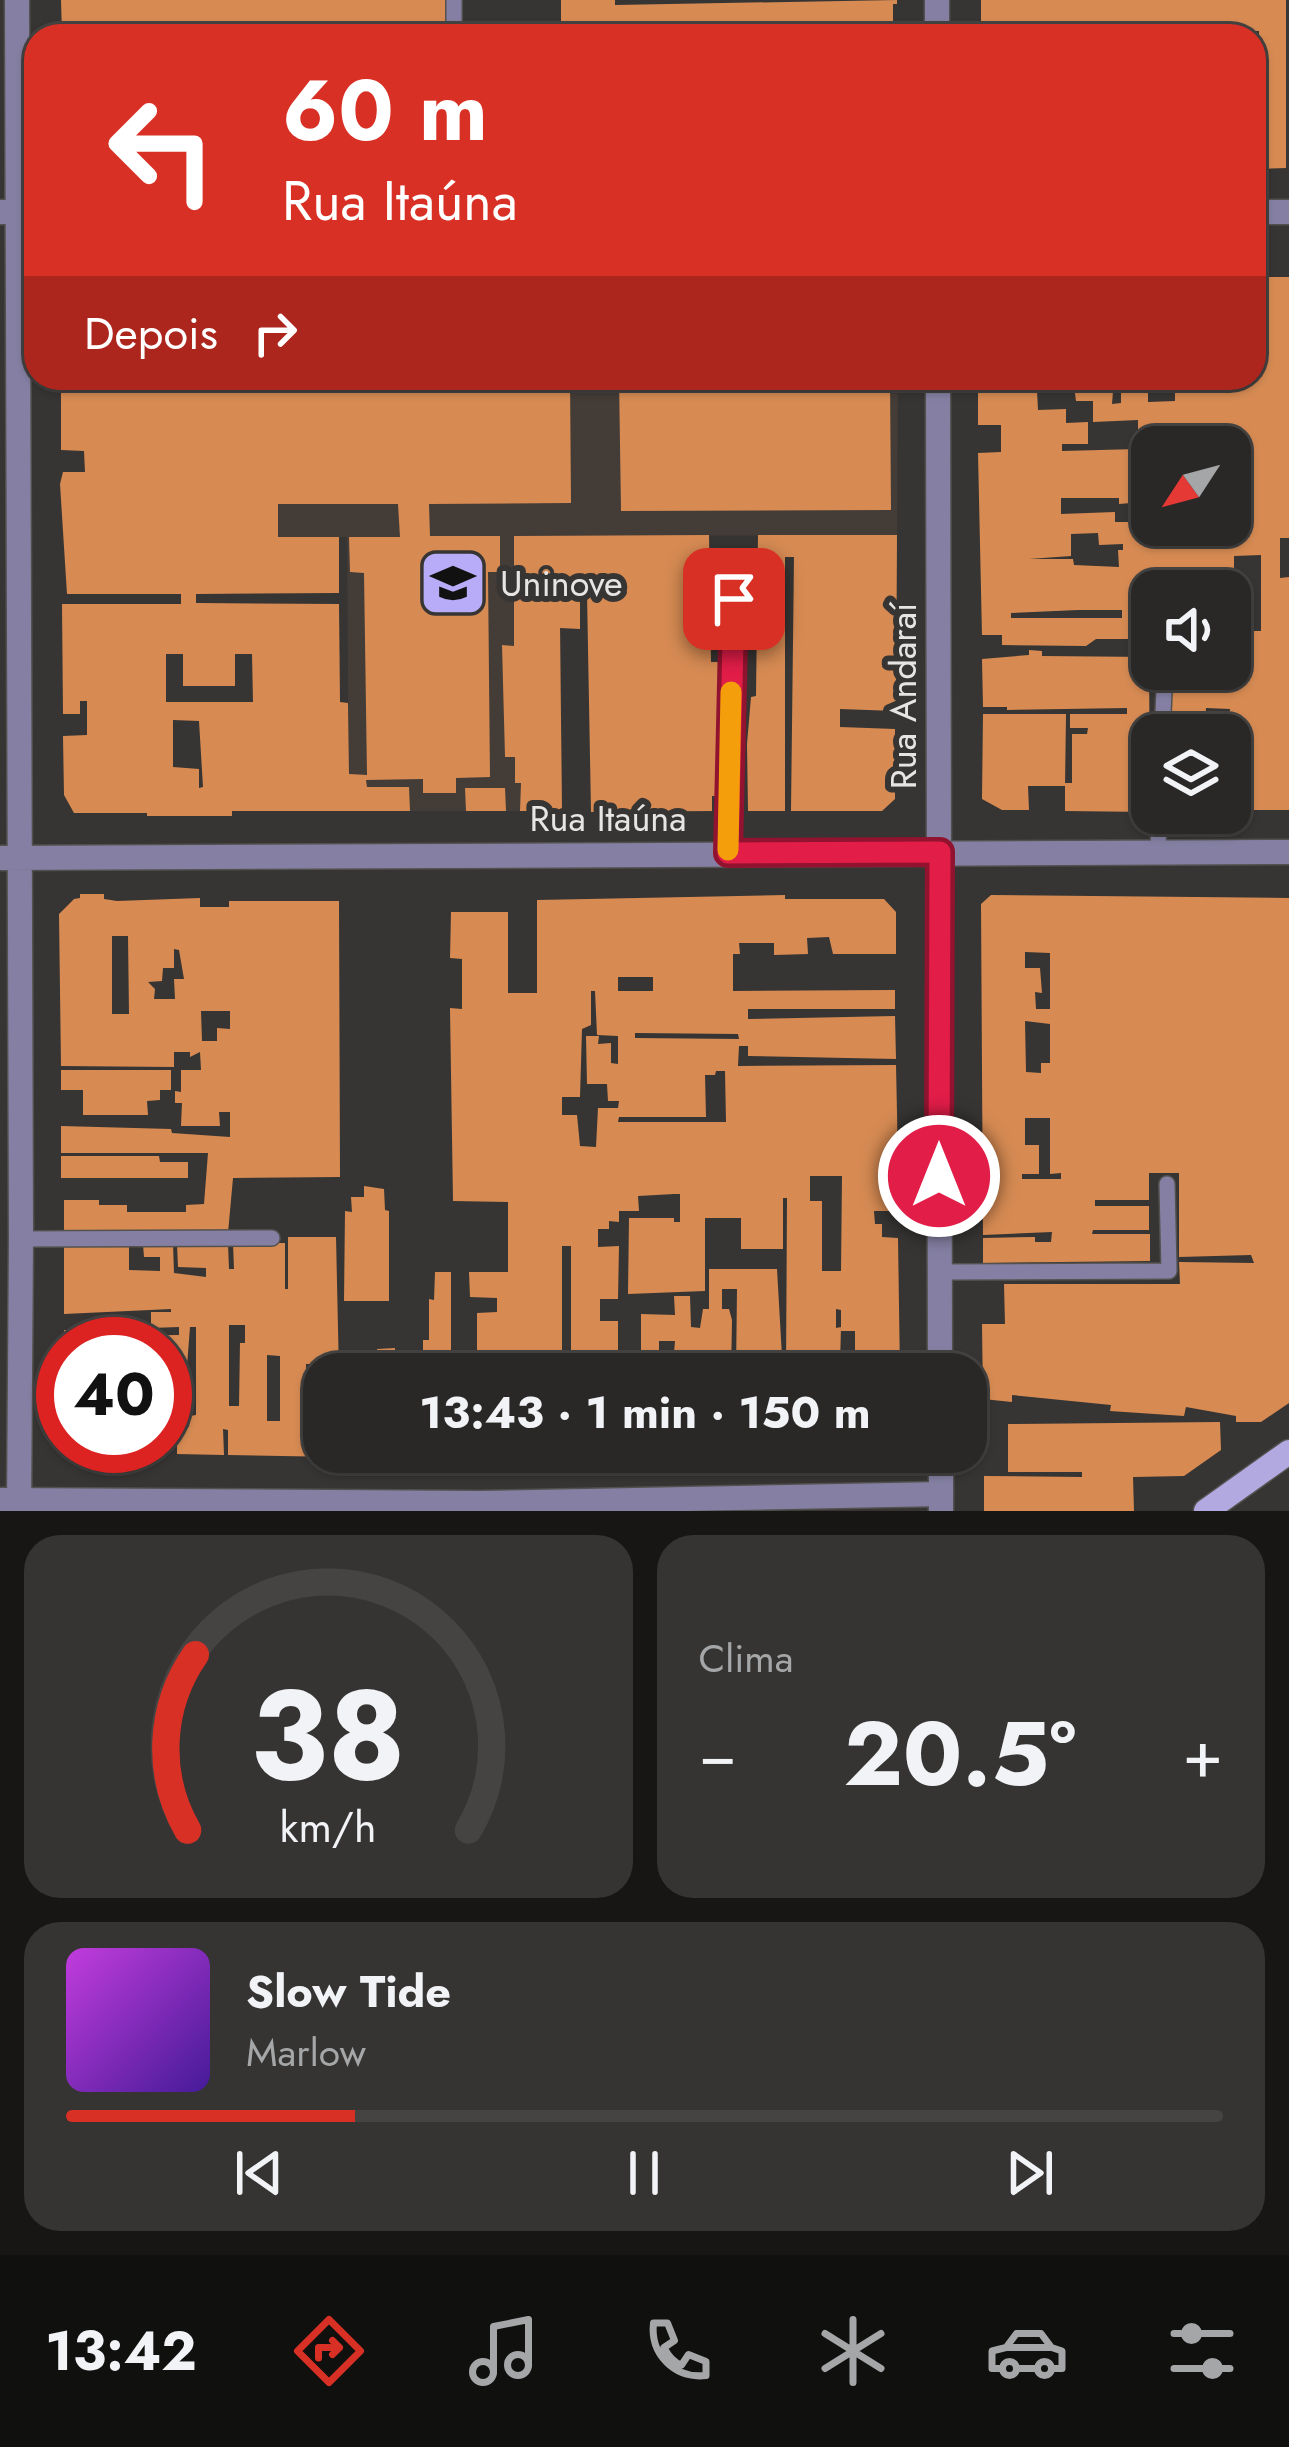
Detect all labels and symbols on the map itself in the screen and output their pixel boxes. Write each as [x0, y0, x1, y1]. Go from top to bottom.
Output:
north arrow [1131, 426, 1251, 546]
school or university icon: Uninove [418, 548, 488, 618]
pin [683, 548, 785, 650]
place label: Uninove [500, 557, 623, 609]
street label: Rua Andaraí [877, 601, 929, 789]
street label: Rua Itaúna [529, 792, 687, 844]
position arrow [876, 1113, 1002, 1239]
speed limit sign: 40 [36, 1317, 192, 1473]

